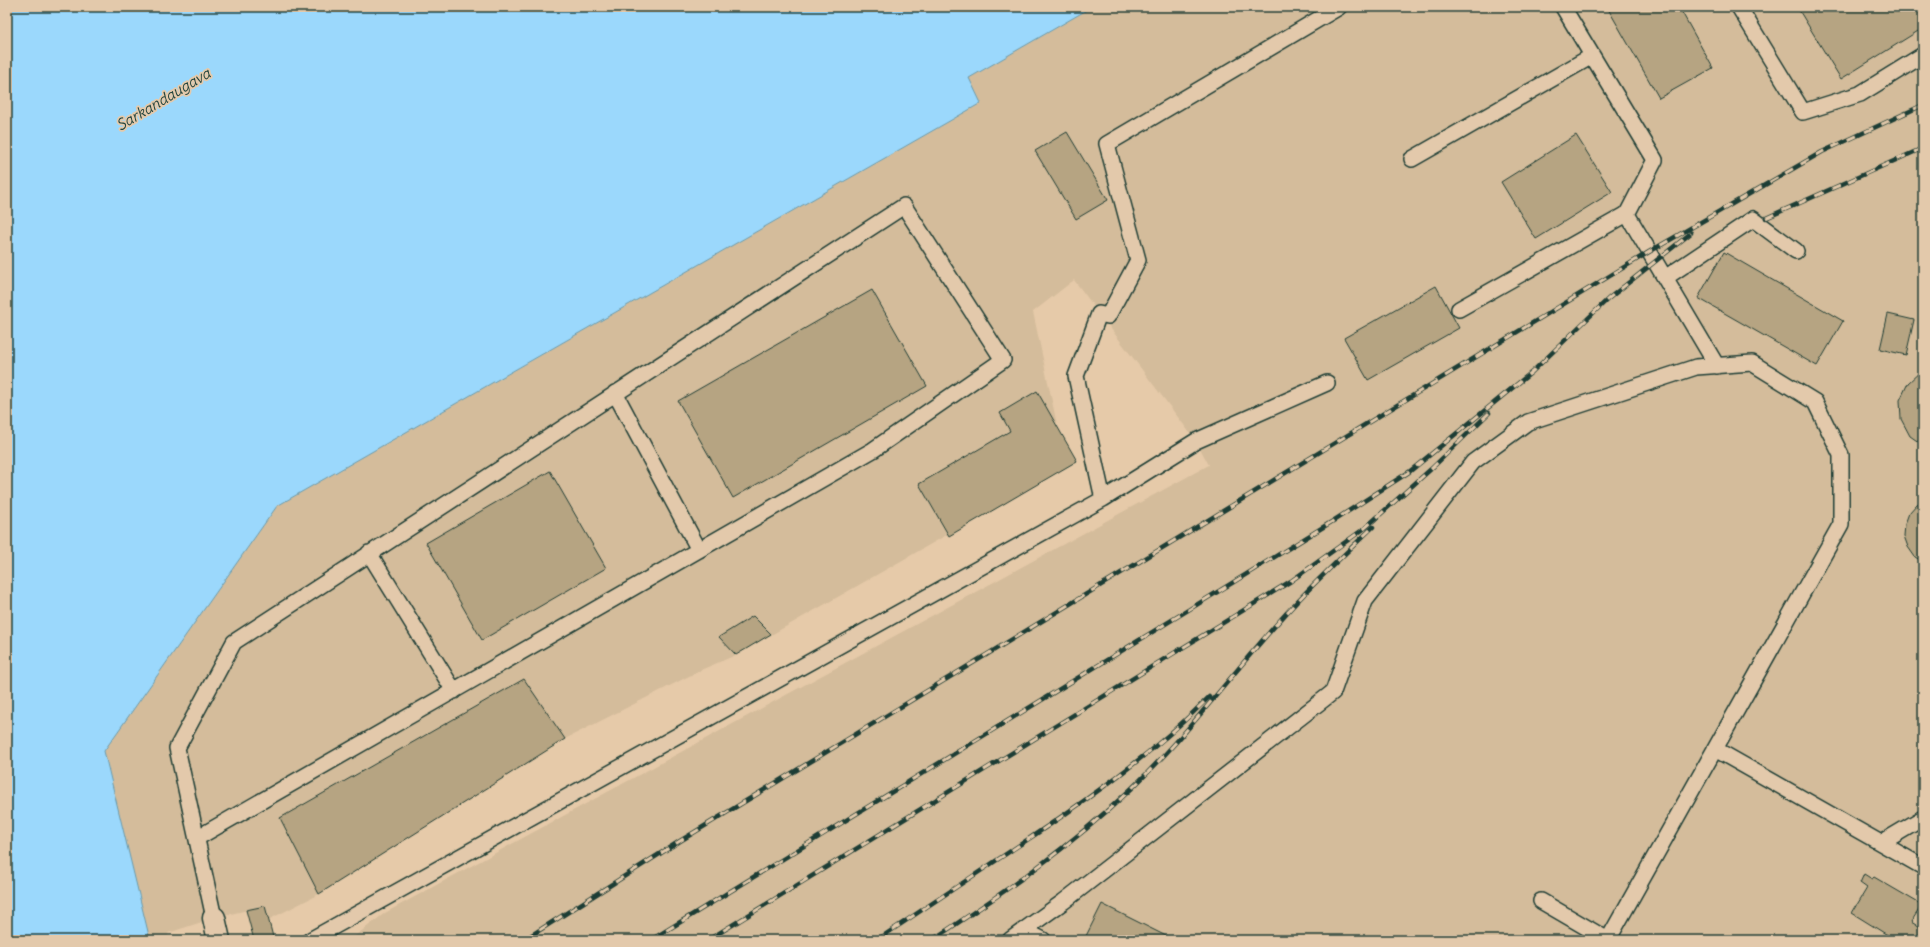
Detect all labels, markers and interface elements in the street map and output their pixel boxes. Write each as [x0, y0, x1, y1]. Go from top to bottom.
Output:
water label: Sarkandaugava [112, 63, 215, 135]

